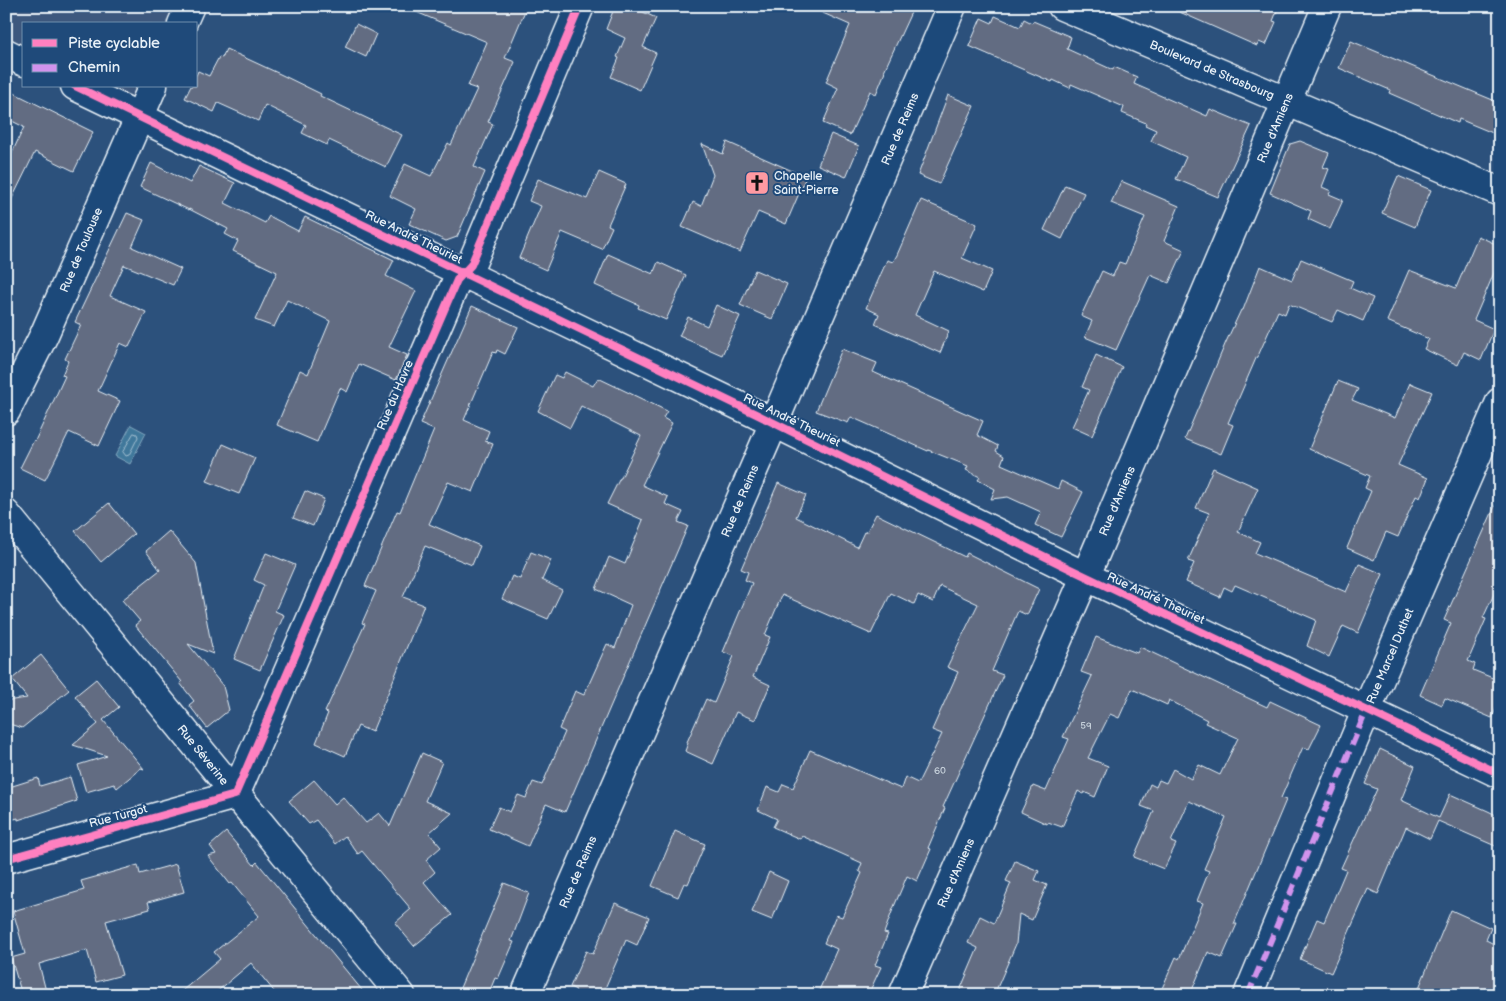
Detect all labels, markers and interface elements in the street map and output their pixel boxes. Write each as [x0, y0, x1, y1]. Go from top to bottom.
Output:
legend [22, 22, 198, 88]
text: Piste cyclable [68, 34, 160, 53]
street label: Boulevard de Strasbourg [1147, 37, 1276, 104]
text: Chemin [68, 58, 120, 77]
street label: Rue de Reims [878, 91, 922, 168]
street label: Rue d'Amiens [1254, 91, 1297, 165]
place label: Chapelle Saint-Pierre [774, 169, 839, 198]
church icon: Chapelle Saint-Pierre [744, 170, 770, 196]
street label: Rue de Toulouse [57, 205, 106, 295]
street label: Rue André Theuriet [363, 207, 465, 268]
street label: Rue du Havre [374, 358, 417, 433]
street label: Rue André Theuriet [741, 390, 843, 451]
street label: Rue de Reims [718, 463, 762, 540]
street label: Rue d'Amiens [1096, 464, 1139, 538]
street label: Rue André Theuriet [1105, 569, 1207, 628]
street label: Rue Marcel Duthet [1363, 606, 1418, 706]
house number: 59 [1080, 720, 1092, 732]
street label: Rue Séverine [174, 722, 232, 789]
house number: 60 [934, 765, 946, 777]
street label: Rue Turgot [87, 801, 149, 831]
street label: Rue de Reims [556, 834, 600, 911]
street label: Rue d'Amiens [934, 836, 978, 910]

